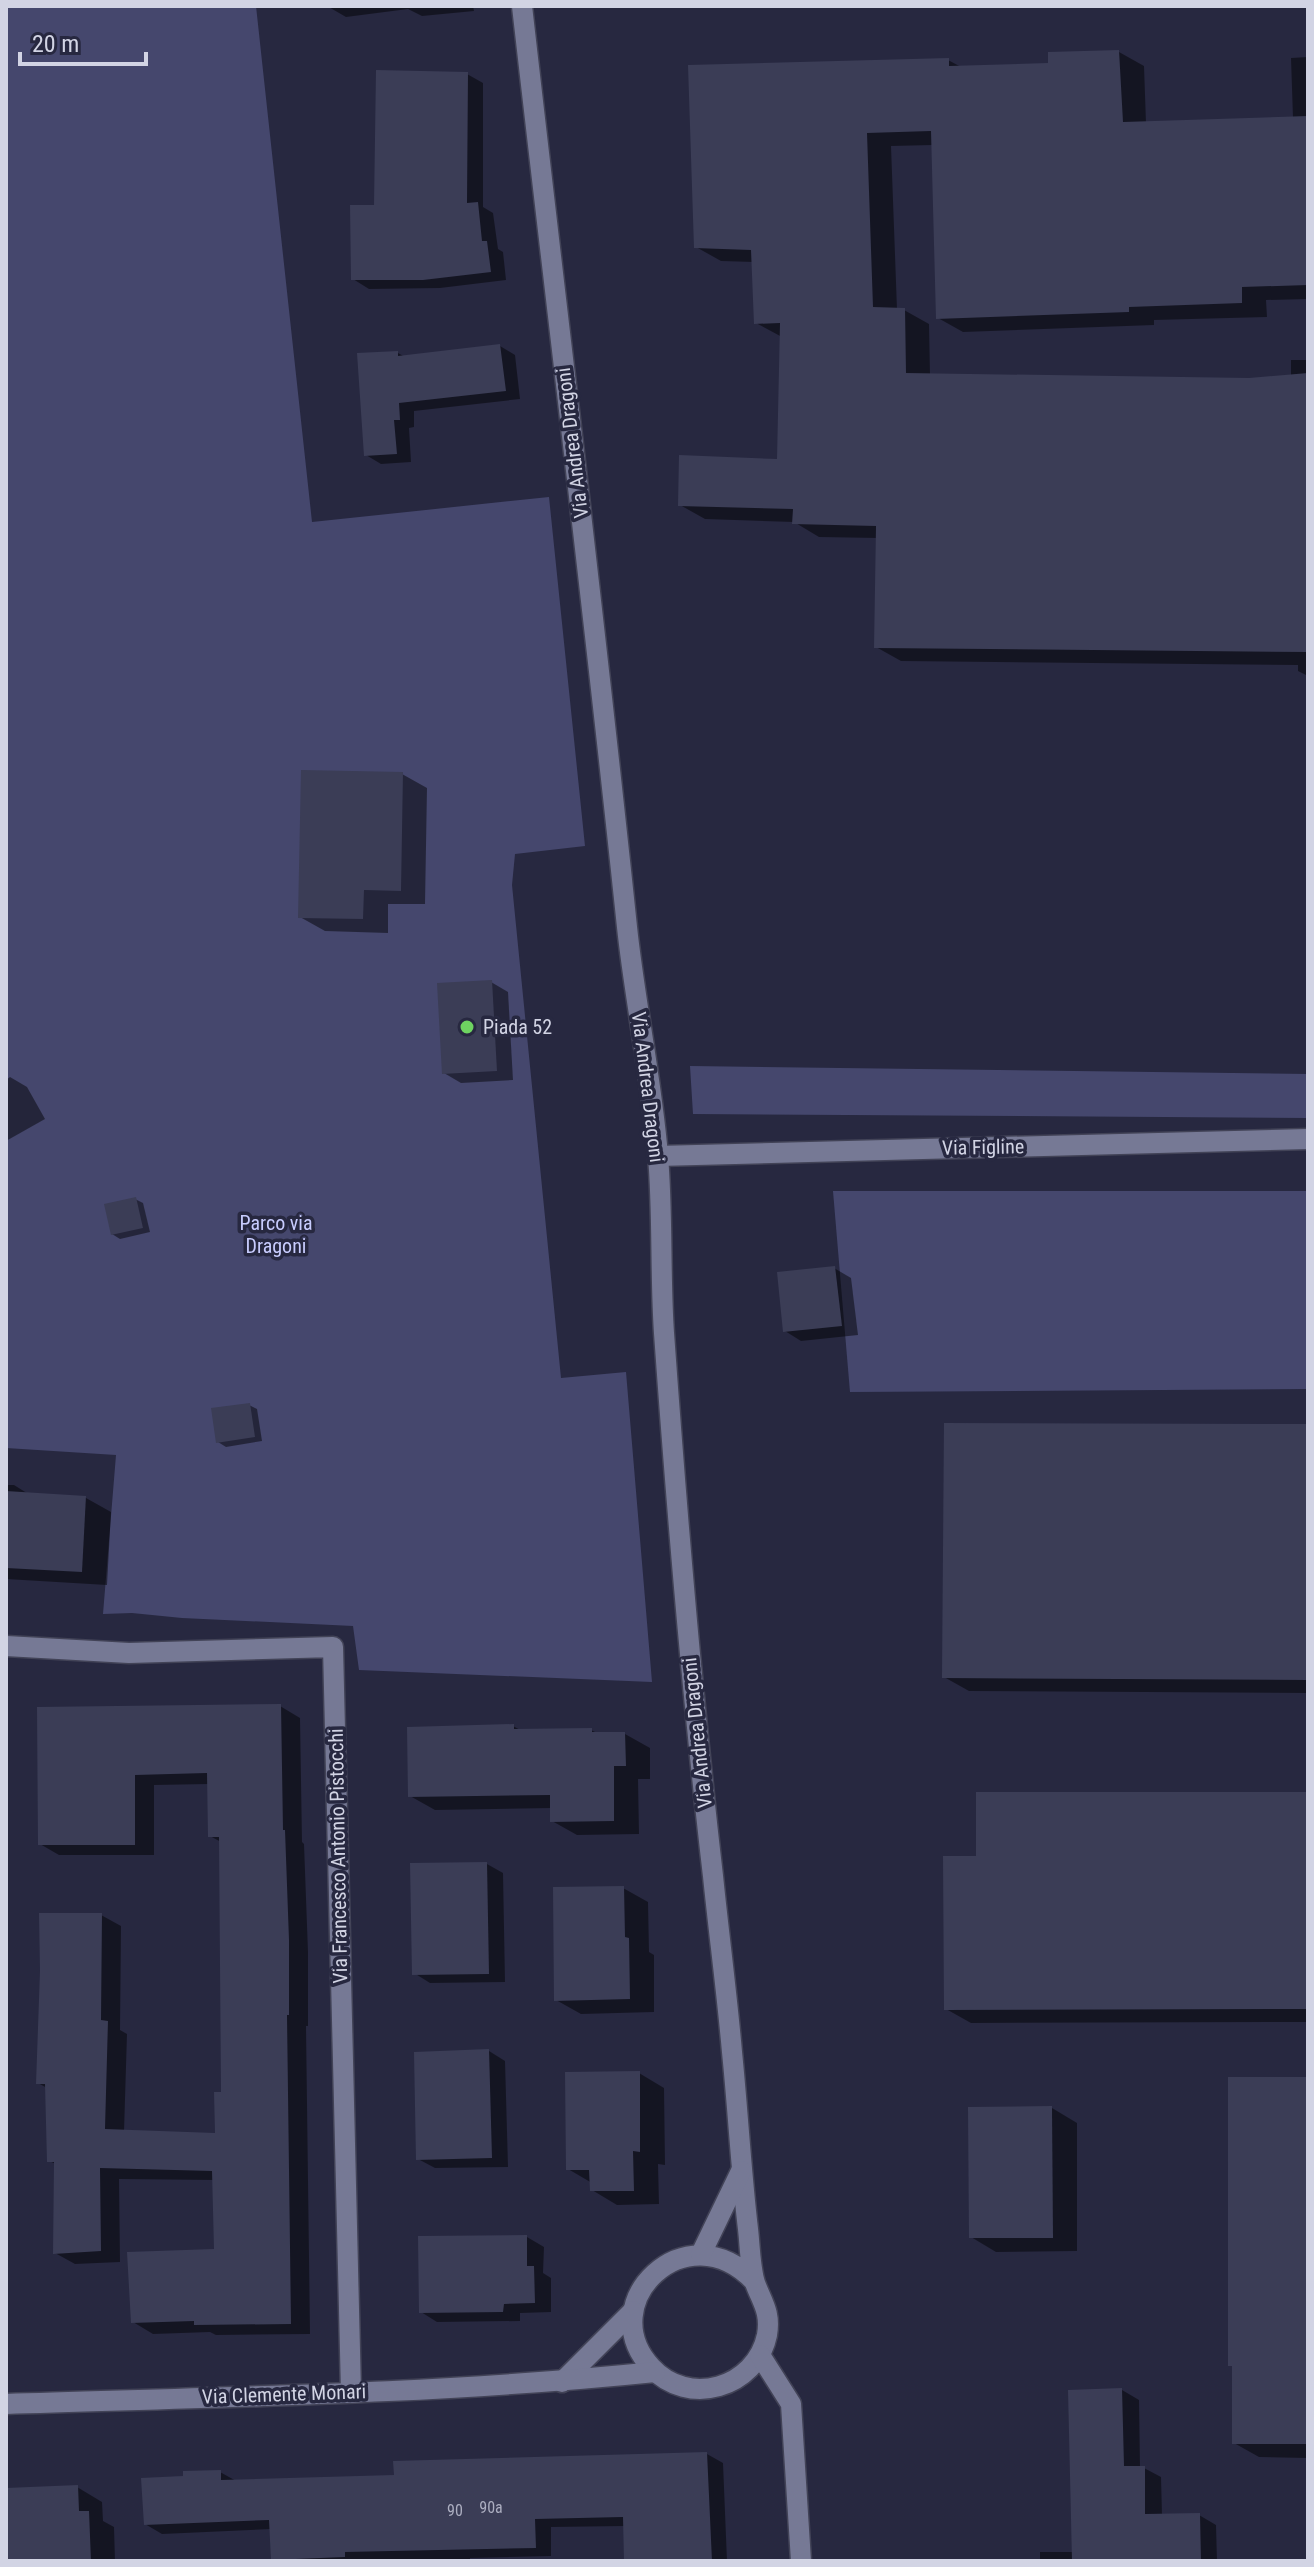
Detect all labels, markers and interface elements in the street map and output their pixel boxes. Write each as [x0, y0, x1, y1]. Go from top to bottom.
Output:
scale bar [20, 16, 146, 66]
text: 20 m [32, 30, 79, 58]
street label: Via Andrea Dragoni [551, 366, 593, 520]
street label: Via Andrea Dragoni [627, 1010, 669, 1164]
place label: Piada 52 [483, 1015, 552, 1039]
marker: Piada 52 [458, 1018, 476, 1036]
street label: Via Figline [942, 1134, 1024, 1160]
park label: Parco via Dragoni [239, 1211, 313, 1258]
street label: Via Andrea Dragoni [677, 1656, 717, 1810]
street label: Via Francesco Antonio Pistocchi [324, 1728, 352, 1984]
street label: Via Clemente Monari [201, 2379, 367, 2409]
house number: 90a [479, 2498, 503, 2517]
house number: 90 [447, 2501, 463, 2520]

